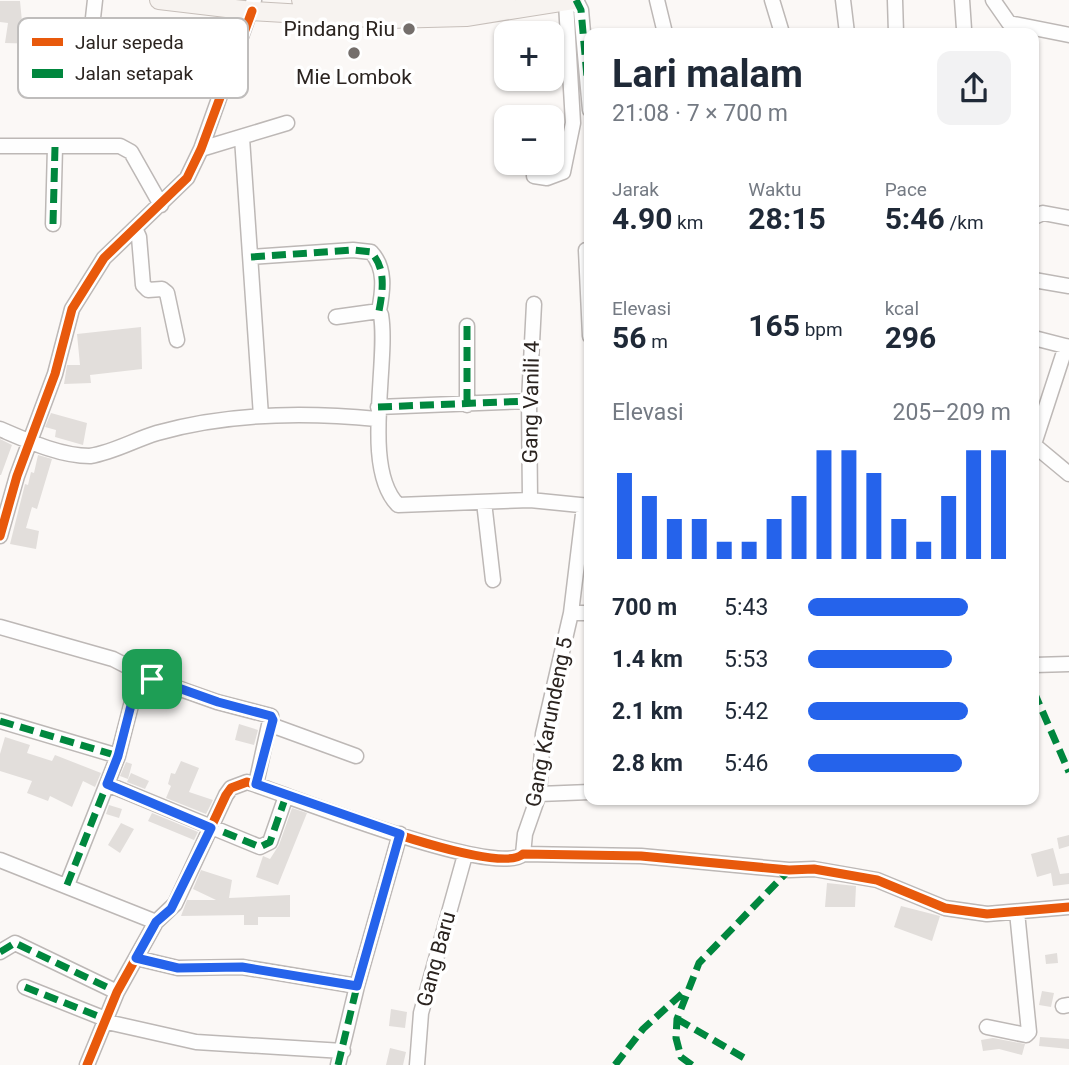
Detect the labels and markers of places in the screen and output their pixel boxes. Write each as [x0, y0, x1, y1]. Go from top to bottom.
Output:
place label: Pindang Riu [284, 17, 395, 41]
marker: Pindang Riu [401, 21, 417, 37]
marker: Mie Lombok [346, 45, 362, 61]
place label: Mie Lombok [296, 65, 412, 89]
pin [122, 649, 182, 709]

